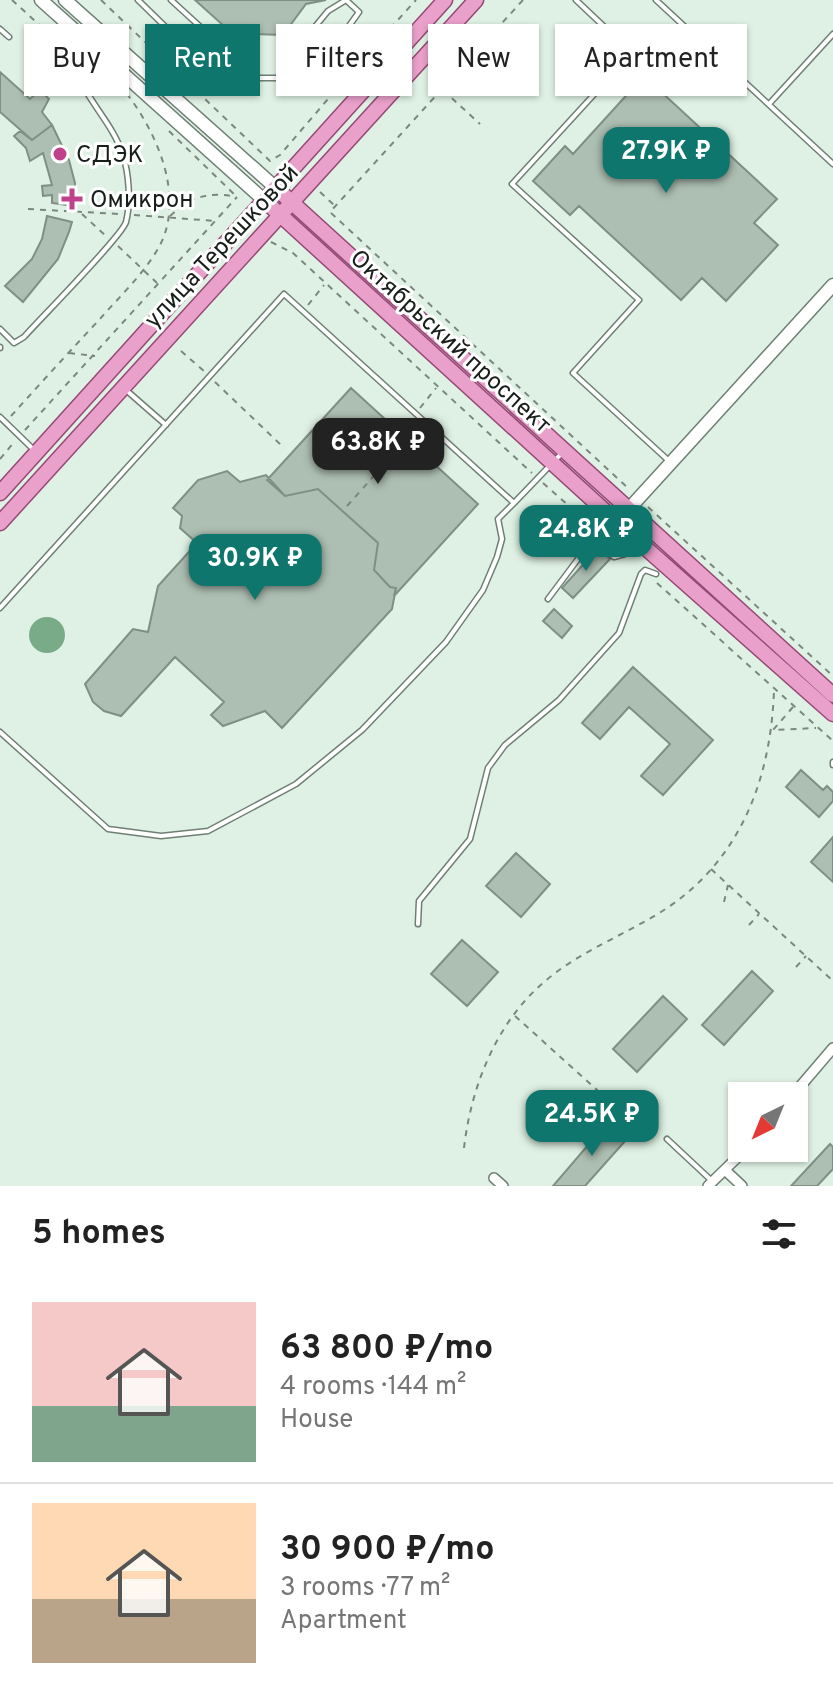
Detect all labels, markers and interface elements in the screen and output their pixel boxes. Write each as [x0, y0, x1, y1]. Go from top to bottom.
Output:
chip: Buy [24, 24, 129, 96]
chip: Rent [145, 24, 260, 96]
chip: Filters [276, 24, 412, 96]
chip: New [428, 24, 539, 96]
chip: Apartment [555, 24, 747, 96]
pin: 27.9K ₽ [592, 127, 740, 195]
text: 27.9K ₽ [621, 136, 711, 169]
place label: СДЭК [76, 141, 143, 171]
marker: СДЭК [51, 145, 69, 163]
street label: улица Терешковой [139, 159, 306, 336]
place label: Омикрон [90, 186, 193, 216]
marker: Омикрон [61, 188, 83, 210]
street label: Октябрьский проспект [343, 244, 557, 441]
pin: 63.8K ₽ [304, 418, 452, 486]
text: 63.8K ₽ [330, 427, 426, 460]
pin: 24.8K ₽ [512, 505, 660, 573]
text: 24.8K ₽ [537, 514, 635, 547]
pin: 30.9K ₽ [181, 534, 329, 602]
text: 30.9K ₽ [207, 543, 303, 576]
north arrow [728, 1082, 808, 1162]
map controls [728, 1082, 808, 1162]
pin: 24.5K ₽ [518, 1090, 666, 1158]
text: 24.5K ₽ [544, 1099, 640, 1132]
icon: filters [757, 1212, 801, 1256]
text: 5 homes [32, 1213, 166, 1256]
text: 63 800 ₽/mo [280, 1328, 493, 1371]
icon: home [96, 1334, 192, 1430]
text: 4 rooms · 144 m² [280, 1371, 466, 1404]
text: House [280, 1404, 353, 1437]
text: 30 900 ₽/mo [280, 1529, 494, 1572]
icon: home [96, 1535, 192, 1631]
text: 3 rooms · 77 m² [280, 1572, 450, 1605]
text: Apartment [280, 1605, 407, 1638]

